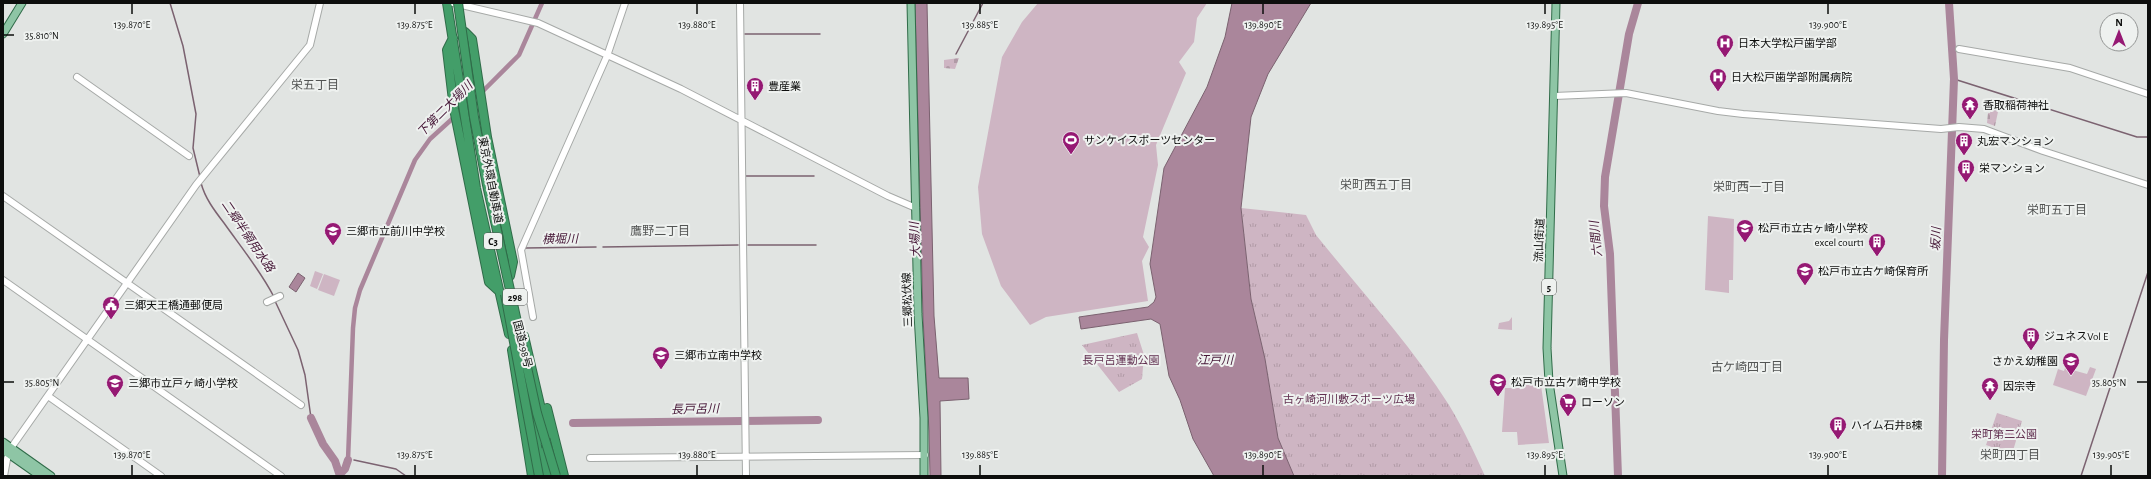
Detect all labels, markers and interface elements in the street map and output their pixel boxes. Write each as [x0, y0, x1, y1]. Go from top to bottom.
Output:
north arrow [2099, 12, 2139, 52]
text: N [2115, 17, 2123, 28]
text: 139.870°E [114, 20, 150, 30]
text: 139.875°E [397, 20, 433, 30]
text: 139.880°E [678, 20, 716, 30]
text: 139.885°E [962, 20, 998, 30]
text: 139.890°E [1244, 20, 1282, 30]
text: 139.895°E [1527, 20, 1563, 30]
text: 139.900°E [1809, 20, 1847, 30]
text: 35.810°N [25, 31, 59, 41]
hospital icon: 日本大学松戸歯学部 [1715, 33, 1735, 58]
place label: 日本大学松戸歯学部 [1738, 37, 1837, 49]
hospital icon: 日大松戸歯学部附属病院 [1708, 67, 1728, 92]
place label: 日大松戸歯学部附属病院 [1731, 71, 1852, 83]
building icon: 豊産業 [745, 76, 765, 101]
water label: 下第二大場川 [415, 77, 476, 139]
district label: 栄五丁目 [291, 78, 339, 91]
place label: 豊産業 [768, 81, 801, 92]
temple icon: 香取稲荷神社 [1960, 95, 1980, 120]
place label: 香取稲荷神社 [1983, 99, 2049, 111]
sports icon: サンケイスポーツセンター [1061, 130, 1081, 155]
building icon: 丸宏マンション [1954, 131, 1974, 156]
place label: サンケイスポーツセンター [1084, 135, 1215, 146]
street label: 東京外環自動車道 [477, 136, 505, 224]
place label: 丸宏マンション [1977, 136, 2054, 147]
building icon: 栄マンション [1956, 158, 1976, 183]
place label: 栄マンション [1979, 162, 2045, 174]
district label: 栄町西五丁目 [1340, 178, 1412, 191]
district label: 栄町西一丁目 [1713, 180, 1785, 193]
water label: 二郷半領用水路 [220, 197, 278, 275]
district label: 栄町五丁目 [2027, 203, 2087, 216]
street label: 流山街道 [1532, 218, 1546, 262]
water label: 六間川 [1587, 218, 1604, 258]
school or university icon: 松戸市立古ヶ崎小学校 [1735, 218, 1755, 243]
water label: 大場川 [907, 220, 922, 258]
school or university icon: 三郷市立前川中学校 [323, 221, 343, 246]
place label: 松戸市立古ヶ崎小学校 [1758, 222, 1868, 234]
district label: 鷹野二丁目 [630, 224, 690, 237]
place label: 三郷市立前川中学校 [346, 225, 445, 237]
water label: 坂川 [1929, 225, 1942, 251]
water label: 横堀川 [542, 232, 580, 245]
building icon: excel court1 [1867, 232, 1887, 257]
road number: C3 [484, 233, 502, 249]
place label: excel court1 [1815, 237, 1864, 248]
school or university icon: 松戸市立古ケ崎保育所 [1795, 261, 1815, 286]
place label: 松戸市立古ケ崎保育所 [1818, 265, 1929, 277]
street label: 三郷松伏線 [900, 272, 914, 328]
road number: 5 [1542, 279, 1556, 295]
road number: 298 [503, 289, 527, 305]
public building icon: 三郷天王橋通郵便局 [101, 295, 121, 320]
place label: 三郷天王橋通郵便局 [124, 299, 223, 311]
street label: 国道298号 [511, 319, 535, 369]
building icon: ジュネスVol E [2021, 326, 2041, 351]
place label: ジュネスVol E [2044, 331, 2109, 342]
school or university icon: 三郷市立南中学校 [651, 345, 671, 370]
place label: 三郷市立南中学校 [674, 349, 762, 361]
school or university icon: さかえ幼稚園 [2061, 351, 2081, 376]
park label: 長戸呂運動公園 [1083, 354, 1160, 366]
water label: 江戸川 [1197, 354, 1235, 366]
place label: さかえ幼稚園 [1992, 355, 2058, 367]
district label: 古ケ崎四丁目 [1711, 361, 1783, 373]
school or university icon: 松戸市立古ケ崎中学校 [1488, 372, 1508, 397]
school or university icon: 三郷市立戸ヶ崎小学校 [105, 373, 125, 398]
place label: 松戸市立古ケ崎中学校 [1511, 376, 1621, 388]
temple icon: 因宗寺 [1980, 376, 2000, 401]
place label: 三郷市立戸ヶ崎小学校 [128, 377, 238, 389]
text: 35.805°N [25, 378, 59, 388]
text: 35.805°N [2092, 378, 2126, 388]
place label: 因宗寺 [2003, 381, 2036, 392]
supermarket icon: ローソン [1558, 392, 1578, 417]
park label: 古ヶ崎河川敷スポーツ広場 [1283, 393, 1415, 405]
place label: ローソン [1581, 397, 1625, 408]
water label: 長戸呂川 [671, 403, 721, 415]
building icon: ハイム石井B棟 [1828, 415, 1848, 440]
place label: ハイム石井B棟 [1851, 420, 1922, 431]
park label: 栄町第二公園 [1971, 428, 2037, 440]
district label: 栄町四丁目 [1980, 448, 2040, 461]
text: 139.870°E [114, 450, 150, 460]
text: 139.875°E [397, 450, 433, 460]
text: 139.880°E [678, 450, 716, 460]
text: 139.885°E [962, 450, 998, 460]
text: 139.890°E [1244, 450, 1282, 460]
text: 139.895°E [1527, 450, 1563, 460]
text: 139.900°E [1809, 450, 1847, 460]
text: 139.905°E [2093, 450, 2129, 460]

